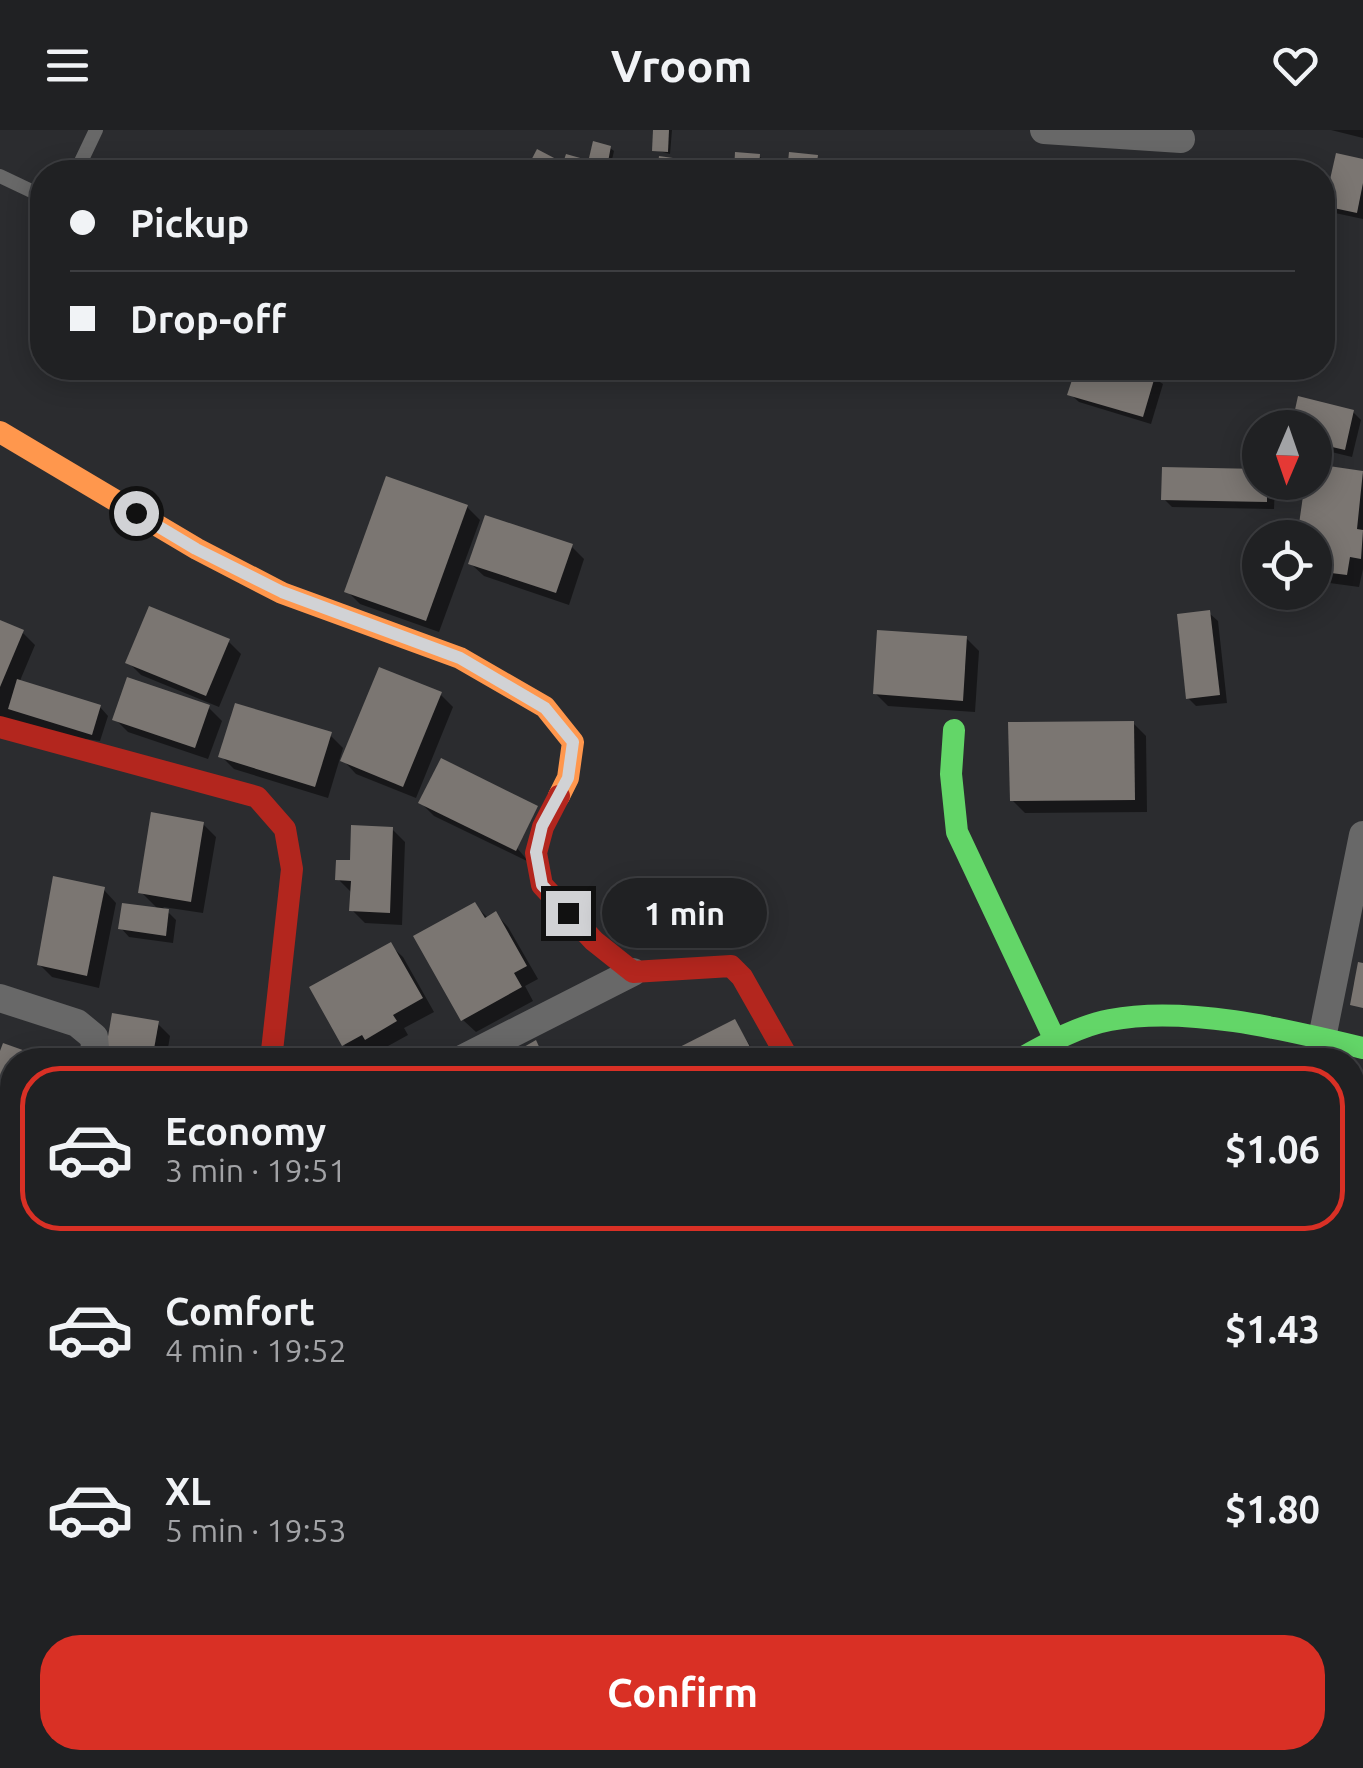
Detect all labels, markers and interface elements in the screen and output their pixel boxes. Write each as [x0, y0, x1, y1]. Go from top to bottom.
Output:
icon: menu [40, 38, 95, 93]
icon: heart [1268, 38, 1323, 93]
text: Vroom [611, 40, 752, 91]
text: Pickup [130, 202, 249, 244]
text: Drop-off [130, 298, 286, 340]
north arrow [1242, 410, 1332, 500]
map controls [1242, 410, 1332, 610]
route start [114, 491, 159, 536]
button: locate [1242, 520, 1332, 610]
callout: 1 min [603, 878, 768, 948]
route end [546, 891, 591, 936]
text: 1 min [644, 895, 725, 931]
icon: car [45, 1104, 135, 1194]
text: Economy [165, 1110, 326, 1152]
text: $1.06 [1225, 1128, 1320, 1170]
text: 3 min · 19:51 [165, 1152, 347, 1188]
icon: car [45, 1284, 135, 1374]
text: Comfort [165, 1290, 315, 1332]
text: $1.43 [1225, 1308, 1320, 1350]
text: 4 min · 19:52 [165, 1332, 347, 1368]
icon: car [45, 1464, 135, 1554]
text: XL [165, 1470, 211, 1512]
text: $1.80 [1225, 1488, 1320, 1530]
text: 5 min · 19:53 [165, 1512, 347, 1548]
button: Confirm [40, 1635, 1325, 1750]

